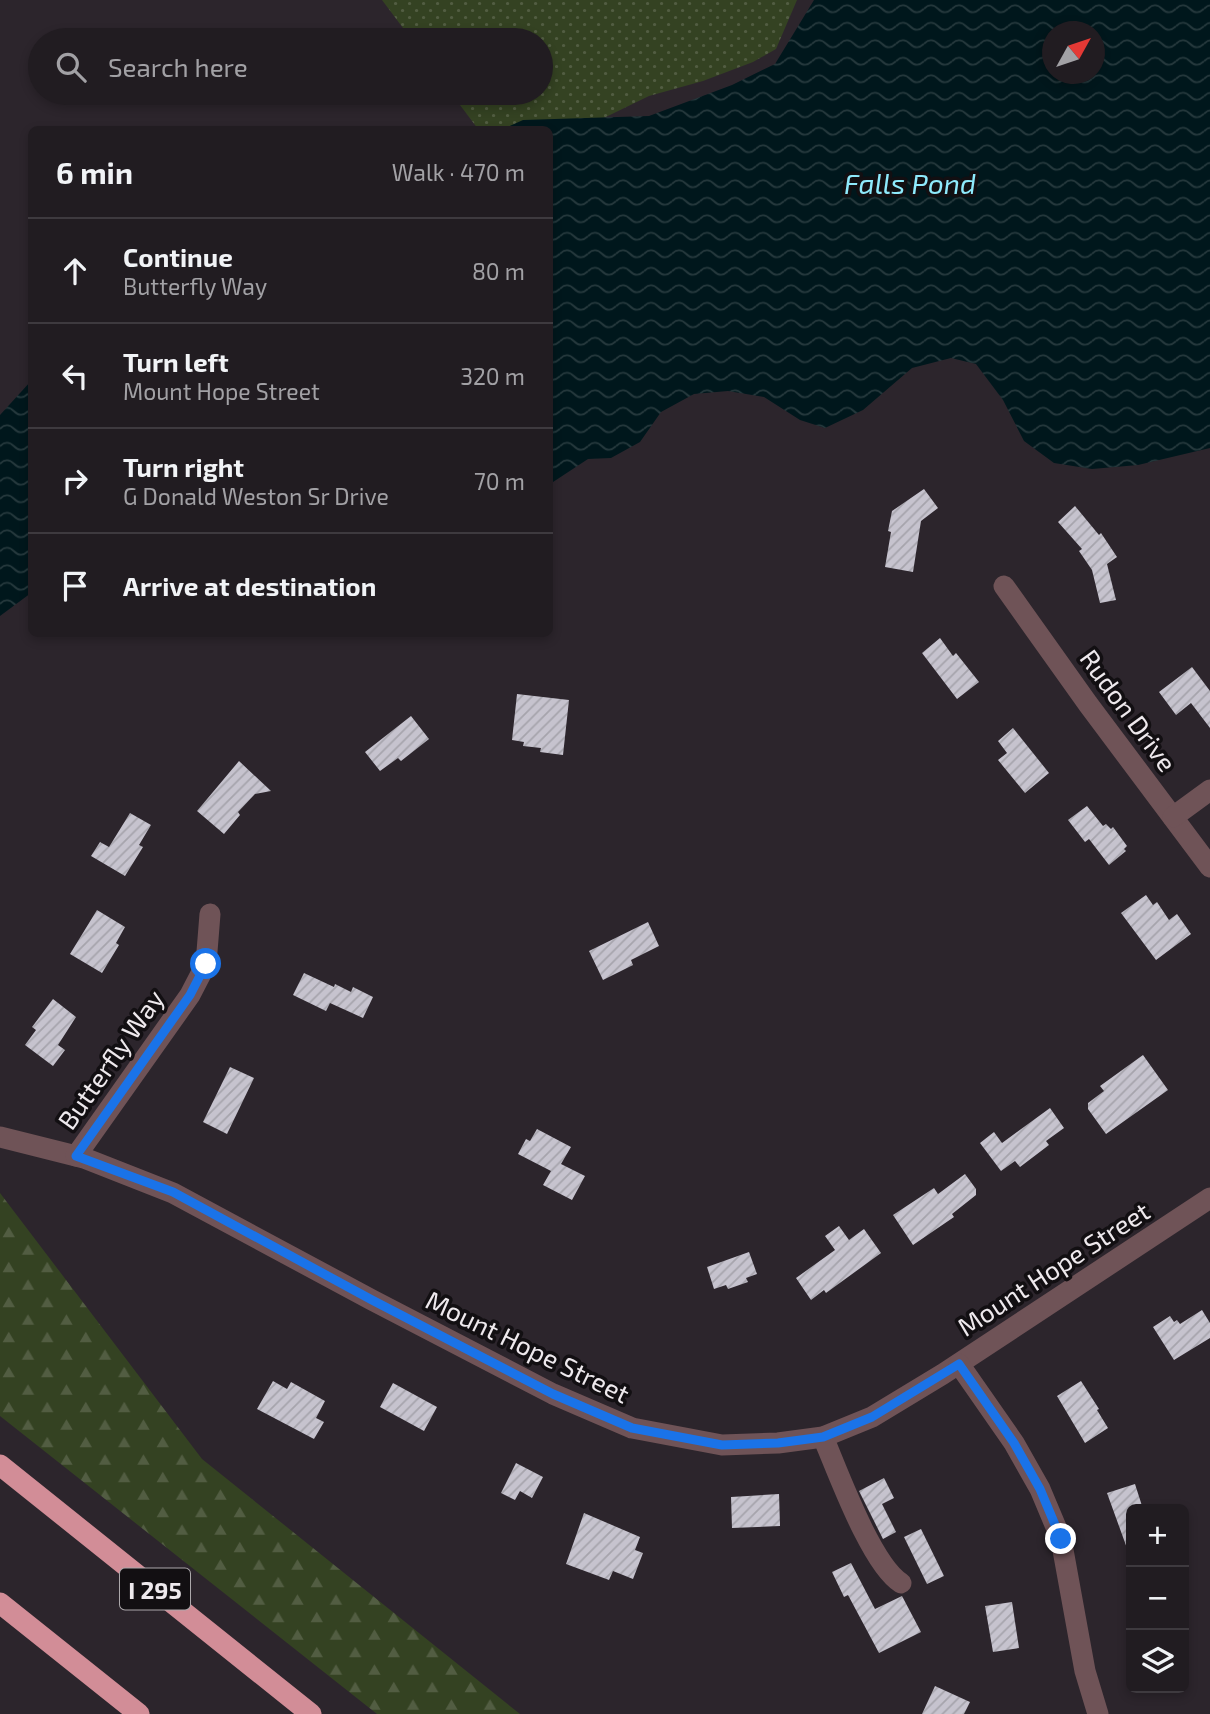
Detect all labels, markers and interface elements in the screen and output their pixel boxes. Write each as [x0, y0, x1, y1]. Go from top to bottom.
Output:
north arrow [1042, 21, 1105, 84]
search box [28, 28, 553, 105]
icon: search [52, 48, 90, 86]
text: Search here [108, 51, 248, 82]
text: 6 min [56, 154, 133, 190]
text: Walk · 470 m [392, 158, 525, 186]
water label: Falls Pond [844, 166, 976, 200]
text: Continue [123, 241, 233, 272]
icon: ahead [56, 252, 94, 290]
text: 80 m [472, 257, 525, 285]
text: Butterfly Way [123, 272, 267, 300]
text: Turn left [123, 346, 229, 377]
icon: left [56, 357, 94, 395]
text: 320 m [460, 362, 525, 390]
text: Mount Hope Street [123, 377, 320, 405]
text: Turn right [123, 451, 244, 482]
icon: right [56, 462, 94, 500]
text: 70 m [474, 467, 525, 495]
text: G Donald Weston Sr Drive [123, 482, 389, 510]
icon: arrive [56, 567, 94, 605]
text: Arrive at destination [123, 570, 376, 601]
street label: Rudon Drive [1074, 643, 1184, 777]
route start [190, 948, 221, 979]
street label: Butterfly Way [51, 983, 170, 1135]
street label: Mount Hope Street [951, 1194, 1155, 1342]
street label: Mount Hope Street [421, 1283, 635, 1409]
map controls [1126, 1504, 1189, 1693]
button: + [1126, 1504, 1189, 1567]
route end [1045, 1523, 1076, 1554]
button: − [1126, 1567, 1189, 1630]
road number: I 295 [120, 1568, 190, 1610]
button: layers [1126, 1630, 1189, 1693]

